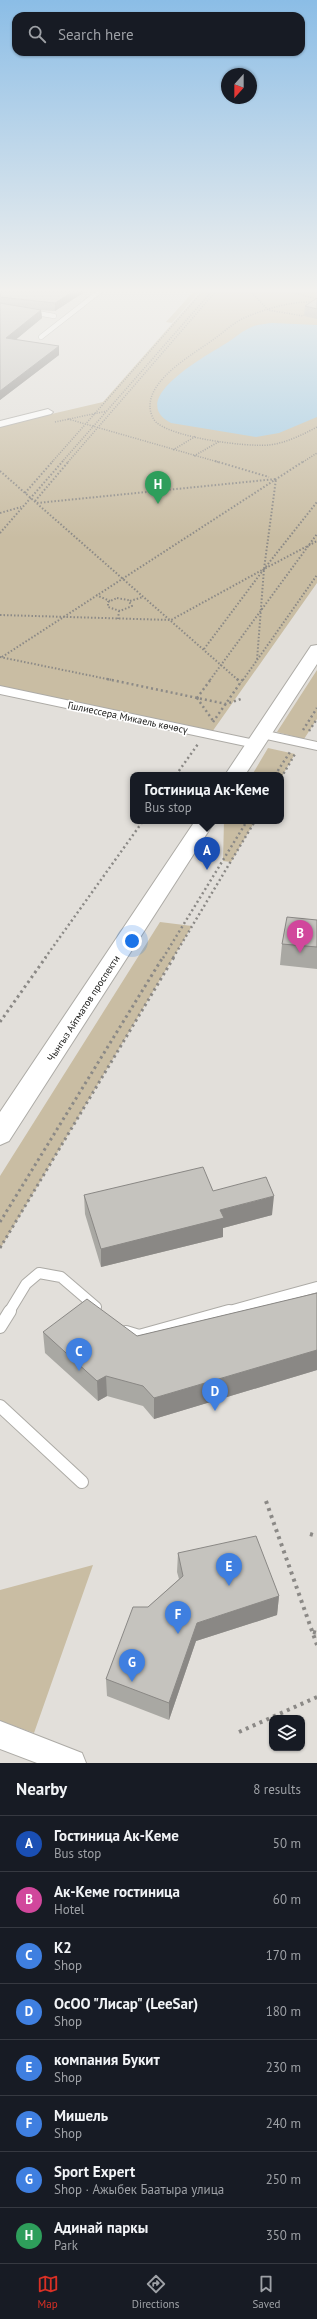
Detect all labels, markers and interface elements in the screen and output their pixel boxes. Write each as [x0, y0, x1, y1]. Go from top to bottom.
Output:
search box [12, 12, 305, 56]
icon: search [26, 23, 48, 45]
text: Search here [58, 25, 134, 44]
north arrow [221, 68, 257, 104]
pin: H [145, 471, 171, 504]
street label: Гшлиессера Микаель көчөсү [67, 698, 189, 737]
popup [130, 772, 284, 824]
text: Гостиница Ак-Кеме [145, 780, 269, 799]
text: Bus stop [145, 799, 192, 816]
pin: A [194, 837, 220, 870]
pin: B [287, 920, 313, 953]
your location [122, 931, 142, 951]
street label: Чынгыз Айтматов проспекти [44, 953, 123, 1064]
pin: C [66, 1338, 92, 1371]
pin: D [202, 1378, 228, 1411]
pin: E [216, 1553, 242, 1586]
pin: F [165, 1601, 191, 1634]
pin: G [119, 1649, 145, 1682]
map controls [269, 1715, 305, 1751]
button: layers [269, 1715, 305, 1751]
text: Nearby [16, 1778, 67, 1800]
text: 8 results [253, 1781, 301, 1798]
text: Гостиница Ак-Кеме [54, 1826, 179, 1845]
text: A [25, 1835, 33, 1852]
text: 50 m [273, 1835, 301, 1852]
text: Bus stop [54, 1845, 101, 1862]
text: Ак-Кеме гостиница [54, 1882, 180, 1901]
text: B [25, 1891, 33, 1908]
text: 60 m [273, 1891, 301, 1908]
text: Hotel [54, 1901, 84, 1918]
text: К2 [54, 1938, 72, 1957]
text: C [25, 1947, 33, 1964]
text: 170 m [266, 1947, 301, 1964]
text: Shop [54, 1957, 82, 1974]
text: ОсОО "Лисар" (LeeSar) [54, 1994, 198, 2013]
text: D [25, 2003, 33, 2020]
text: 180 m [266, 2003, 301, 2020]
text: Shop [54, 2013, 82, 2030]
text: компания Букит [54, 2050, 160, 2069]
text: E [26, 2059, 32, 2076]
text: 230 m [266, 2059, 301, 2076]
text: Shop [54, 2069, 82, 2086]
text: Мишель [54, 2106, 108, 2125]
text: F [26, 2115, 32, 2132]
text: 240 m [266, 2115, 301, 2132]
text: Shop [54, 2125, 82, 2142]
text: Sport Expert [54, 2162, 135, 2181]
text: G [25, 2171, 33, 2188]
text: 250 m [266, 2171, 301, 2188]
text: Shop · Ажыбек Баатыра улица [54, 2181, 224, 2198]
text: Адинай паркы [54, 2218, 148, 2237]
text: H [25, 2227, 33, 2244]
text: 350 m [266, 2227, 301, 2244]
text: Park [54, 2237, 78, 2254]
tab: Map [37, 2273, 59, 2311]
tab: Directions [132, 2273, 179, 2311]
tab: Saved [252, 2273, 280, 2311]

